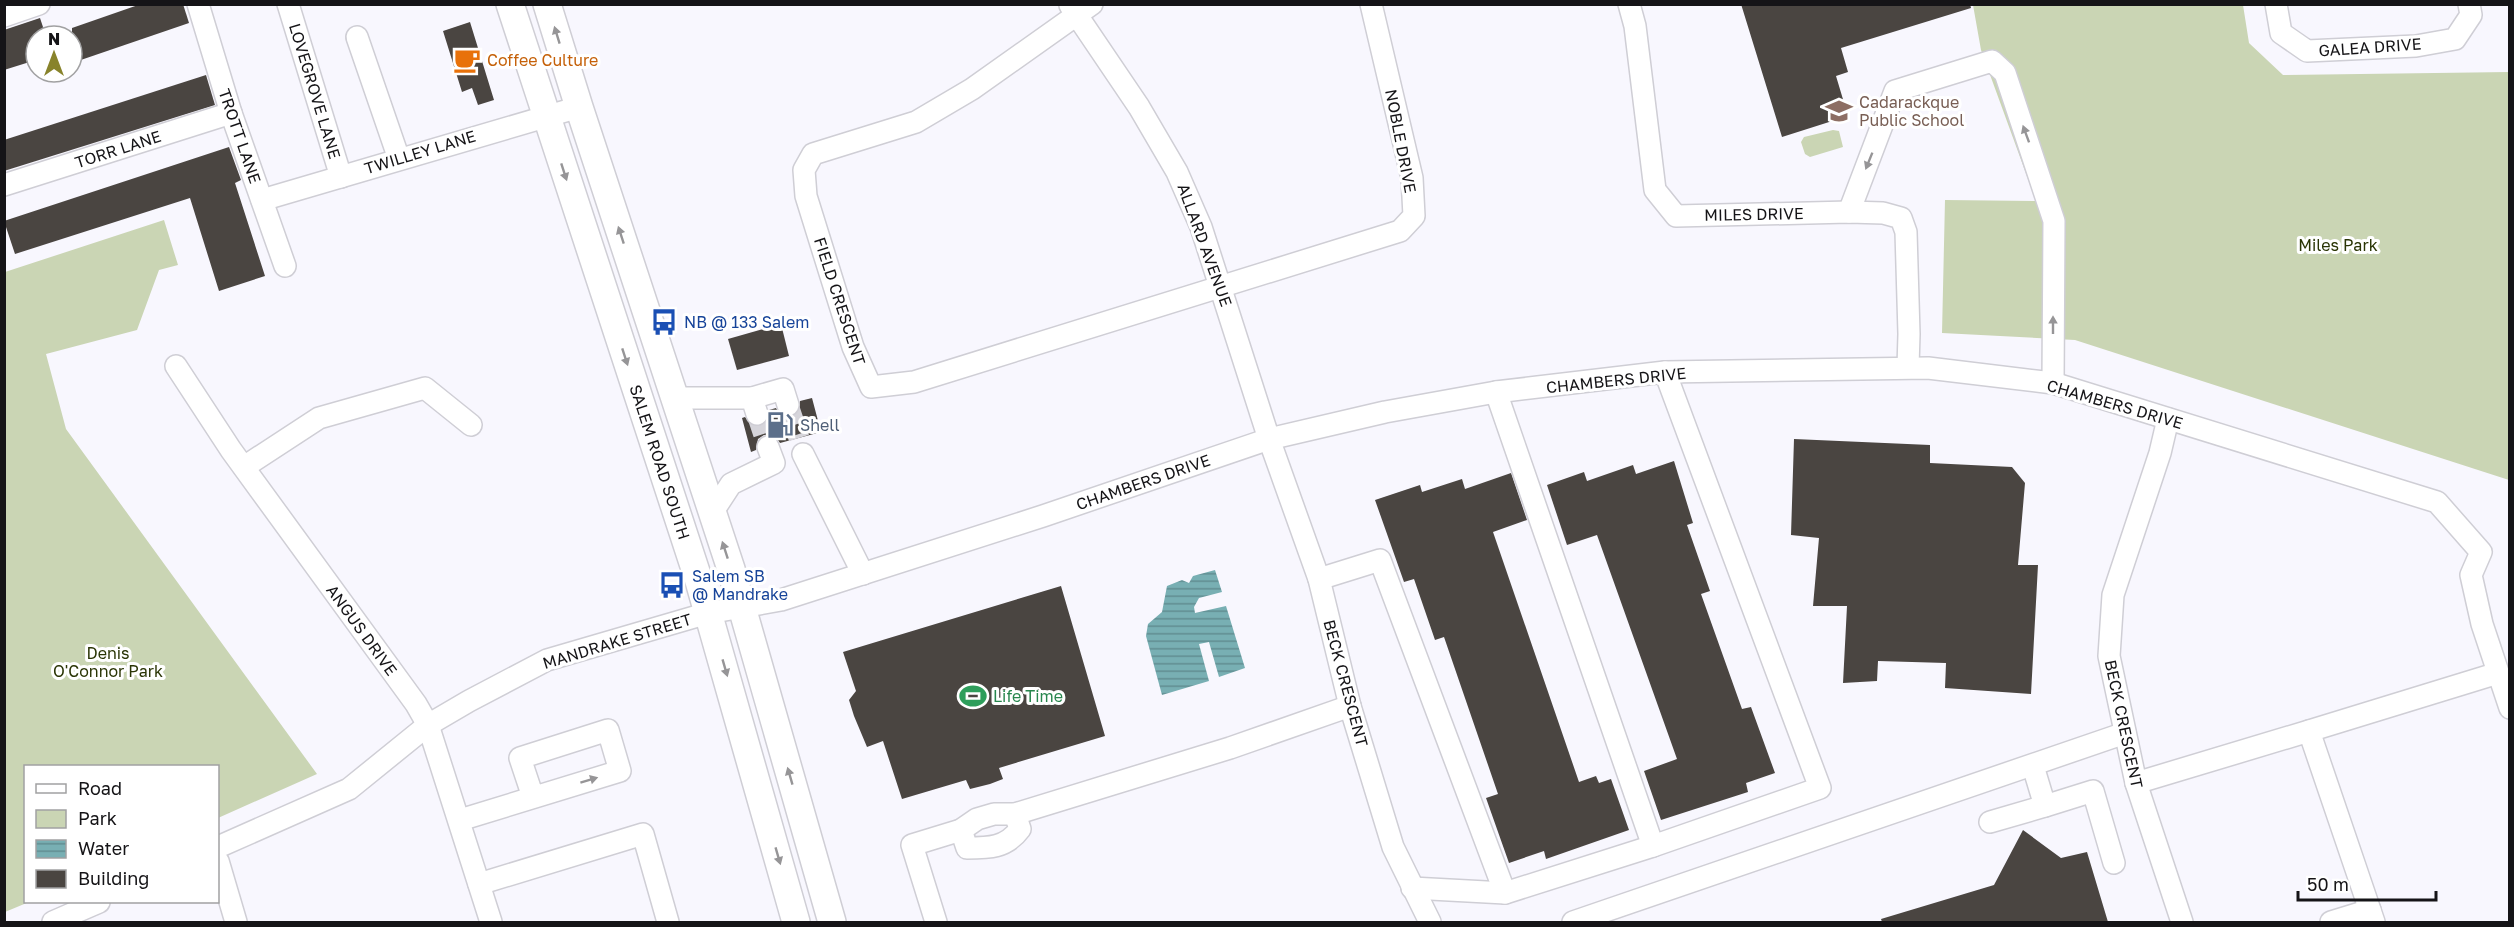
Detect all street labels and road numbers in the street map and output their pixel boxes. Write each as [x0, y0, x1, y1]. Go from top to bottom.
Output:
street label: LOVEGROVE LANE [285, 21, 345, 161]
street label: GALEA DRIVE [2318, 33, 2422, 61]
street label: TROTT LANE [214, 86, 266, 186]
street label: NOBLE DRIVE [1381, 87, 1421, 195]
street label: TORR LANE [72, 126, 164, 172]
street label: TWILLEY LANE [362, 126, 478, 178]
street label: ALLARD AVENUE [1173, 181, 1237, 309]
street label: MILES DRIVE [1704, 203, 1804, 225]
street label: FIELD CRESCENT [810, 235, 870, 367]
street label: CHAMBERS DRIVE [1545, 363, 1687, 397]
street label: CHAMBERS DRIVE [2045, 375, 2185, 433]
street label: SALEM ROAD SOUTH [626, 382, 694, 542]
street label: CHAMBERS DRIVE [1073, 450, 1213, 514]
street label: ANGUS DRIVE [322, 581, 402, 679]
street label: MANDRAKE STREET [540, 609, 694, 673]
street label: BECK CRESCENT [1319, 617, 1373, 749]
street label: BECK CRESCENT [2101, 658, 2147, 790]

